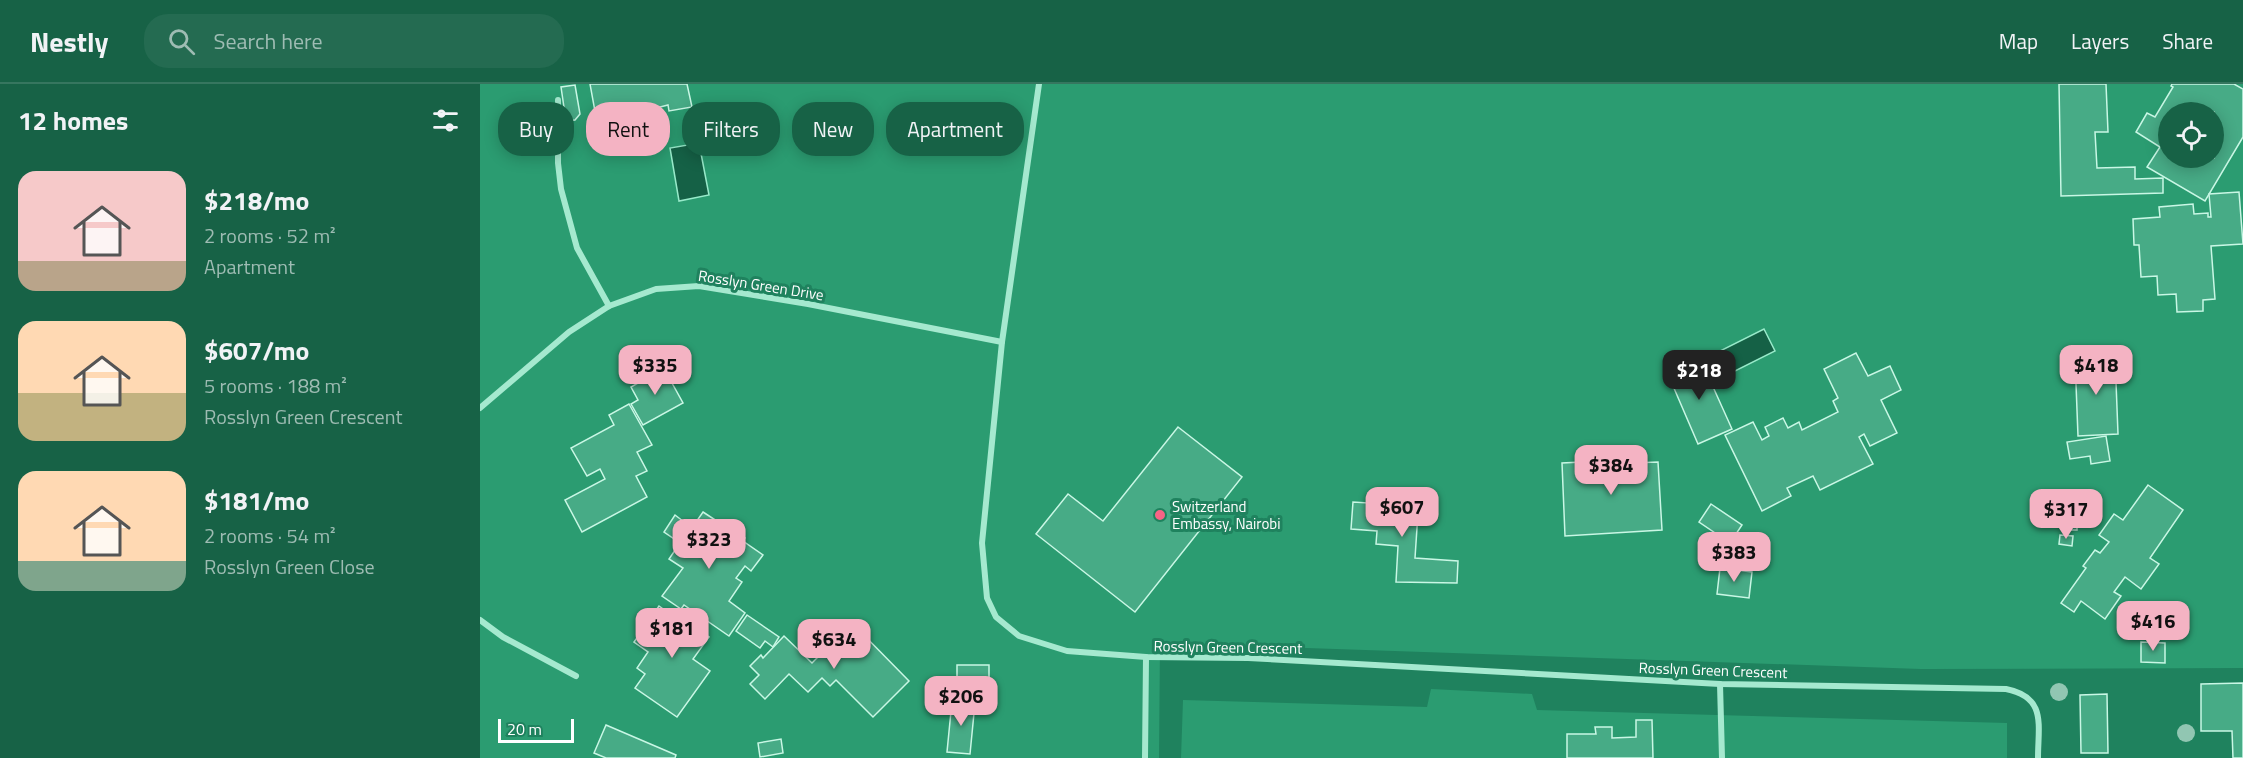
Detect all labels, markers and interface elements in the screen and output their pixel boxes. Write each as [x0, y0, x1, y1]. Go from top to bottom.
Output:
search box [144, 14, 564, 68]
text: Nestly [30, 20, 108, 63]
text: Search here [213, 24, 323, 58]
icon: search [165, 25, 198, 58]
text: Map [1999, 25, 2038, 57]
text: Layers [2071, 25, 2129, 57]
text: Share [2162, 25, 2213, 57]
text: 12 homes [18, 101, 128, 140]
chip: Buy [498, 102, 574, 156]
chip: Rent [586, 102, 670, 156]
chip: Filters [682, 102, 780, 156]
chip: New [792, 102, 874, 156]
chip: Apartment [886, 102, 1024, 156]
map controls [2158, 102, 2224, 168]
button: locate [2158, 102, 2224, 168]
icon: filters [429, 104, 462, 137]
text: $218/mo [204, 181, 309, 220]
icon: home [66, 195, 138, 267]
text: 2 rooms · 52 m² [204, 220, 336, 251]
text: Apartment [204, 251, 295, 282]
street label: Rosslyn Green Drive [697, 264, 825, 306]
text: $607/mo [204, 331, 309, 370]
icon: home [66, 345, 138, 417]
pin: $335 [619, 345, 691, 396]
pin: $418 [2060, 345, 2132, 396]
text: $335 [633, 349, 677, 380]
text: $418 [2074, 349, 2118, 380]
pin: $218 [1663, 350, 1735, 401]
text: $218 [1677, 354, 1721, 385]
text: 5 rooms · 188 m² [204, 370, 347, 401]
text: Rosslyn Green Crescent [204, 401, 402, 432]
pin: $384 [1575, 445, 1647, 496]
text: $384 [1589, 449, 1633, 480]
text: $181/mo [204, 481, 309, 520]
pin: $607 [1366, 487, 1438, 538]
pin: $317 [2030, 489, 2102, 540]
text: $607 [1380, 491, 1424, 522]
text: $317 [2044, 493, 2088, 524]
icon: home [66, 495, 138, 567]
place label: Switzerland Embassy, Nairobi [1172, 495, 1281, 535]
marker: Switzerland Embassy, Nairobi [1153, 508, 1167, 522]
pin: $323 [673, 519, 745, 570]
text: 2 rooms · 54 m² [204, 520, 336, 551]
text: $323 [687, 523, 731, 554]
pin: $383 [1698, 532, 1770, 583]
text: $383 [1712, 536, 1756, 567]
text: Rosslyn Green Close [204, 551, 375, 582]
pin: $416 [2117, 601, 2189, 652]
text: $416 [2131, 605, 2175, 636]
pin: $181 [636, 608, 708, 659]
text: $181 [650, 612, 694, 643]
pin: $634 [798, 619, 870, 670]
text: $634 [812, 623, 856, 654]
street label: Rosslyn Green Crescent [1153, 634, 1303, 660]
street label: Rosslyn Green Crescent [1638, 656, 1788, 684]
pin: $206 [925, 676, 997, 727]
text: $206 [939, 680, 983, 711]
scale bar [498, 716, 574, 744]
text: 20 m [507, 717, 542, 741]

